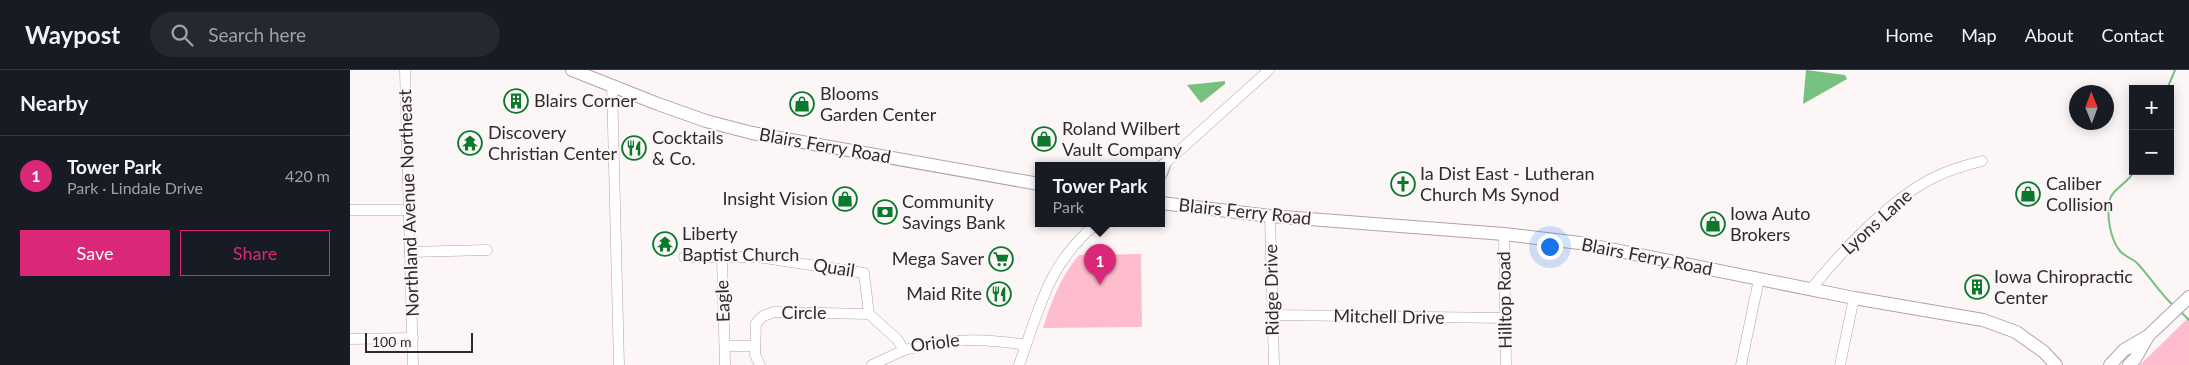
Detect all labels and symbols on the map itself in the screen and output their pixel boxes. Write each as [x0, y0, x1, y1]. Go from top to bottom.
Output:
place label: Blooms Garden Center [820, 82, 937, 125]
north arrow [2069, 85, 2114, 130]
street label: Northland Avenue Northeast [393, 88, 423, 317]
building icon: Blairs Corner [503, 88, 529, 114]
place label: Blairs Corner [534, 89, 637, 111]
shop icon: Blooms Garden Center [789, 91, 815, 117]
place label: Roland Wilbert Vault Company [1062, 117, 1183, 160]
place label: Discovery Christian Center [488, 121, 618, 164]
street label: Blairs Ferry Road [758, 123, 893, 167]
place label: Cocktails & Co. [652, 126, 724, 169]
shop icon: Roland Wilbert Vault Company [1031, 126, 1057, 152]
temple icon: Discovery Christian Center [457, 130, 483, 156]
restaurant icon: Cocktails & Co. [621, 135, 647, 161]
place label: Ia Dist East - Lutheran Church Ms Synod [1420, 162, 1595, 205]
church icon: Ia Dist East - Lutheran Church Ms Synod [1390, 171, 1416, 197]
place label: Caliber Collision [2046, 172, 2113, 215]
shop icon: Caliber Collision [2015, 181, 2041, 207]
street label: Lyons Lane [1837, 184, 1916, 259]
shop icon: Insight Vision [832, 186, 858, 212]
place label: Insight Vision [722, 187, 828, 209]
place label: Community Savings Bank [902, 190, 1006, 233]
street label: Blairs Ferry Road [1178, 193, 1313, 229]
bank icon: Community Savings Bank [872, 199, 898, 225]
place label: Iowa Auto Brokers [1730, 202, 1810, 245]
shop icon: Iowa Auto Brokers [1700, 211, 1726, 237]
place label: Liberty Baptist Church [682, 222, 799, 265]
temple icon: Liberty Baptist Church [652, 231, 678, 257]
street label: Blairs Ferry Road [1580, 233, 1715, 280]
your location [1537, 234, 1563, 260]
pin: 1 [1084, 244, 1116, 285]
street label: Ridge Drive [1259, 244, 1283, 336]
supermarket icon: Mega Saver [988, 246, 1014, 272]
place label: Mega Saver [892, 247, 984, 269]
street label: Hilltop Road [1492, 251, 1516, 349]
street label: Quail [812, 253, 857, 281]
place label: Iowa Chiropractic Center [1994, 265, 2133, 308]
building icon: Iowa Chiropractic Center [1964, 274, 1990, 300]
street label: Eagle [710, 279, 734, 323]
restaurant icon: Maid Rite [986, 281, 1012, 307]
place label: Maid Rite [906, 282, 982, 304]
street label: Circle [782, 301, 826, 323]
street label: Mitchell Drive [1333, 304, 1445, 328]
street label: Oriole [909, 328, 961, 356]
scale bar [365, 330, 472, 353]

